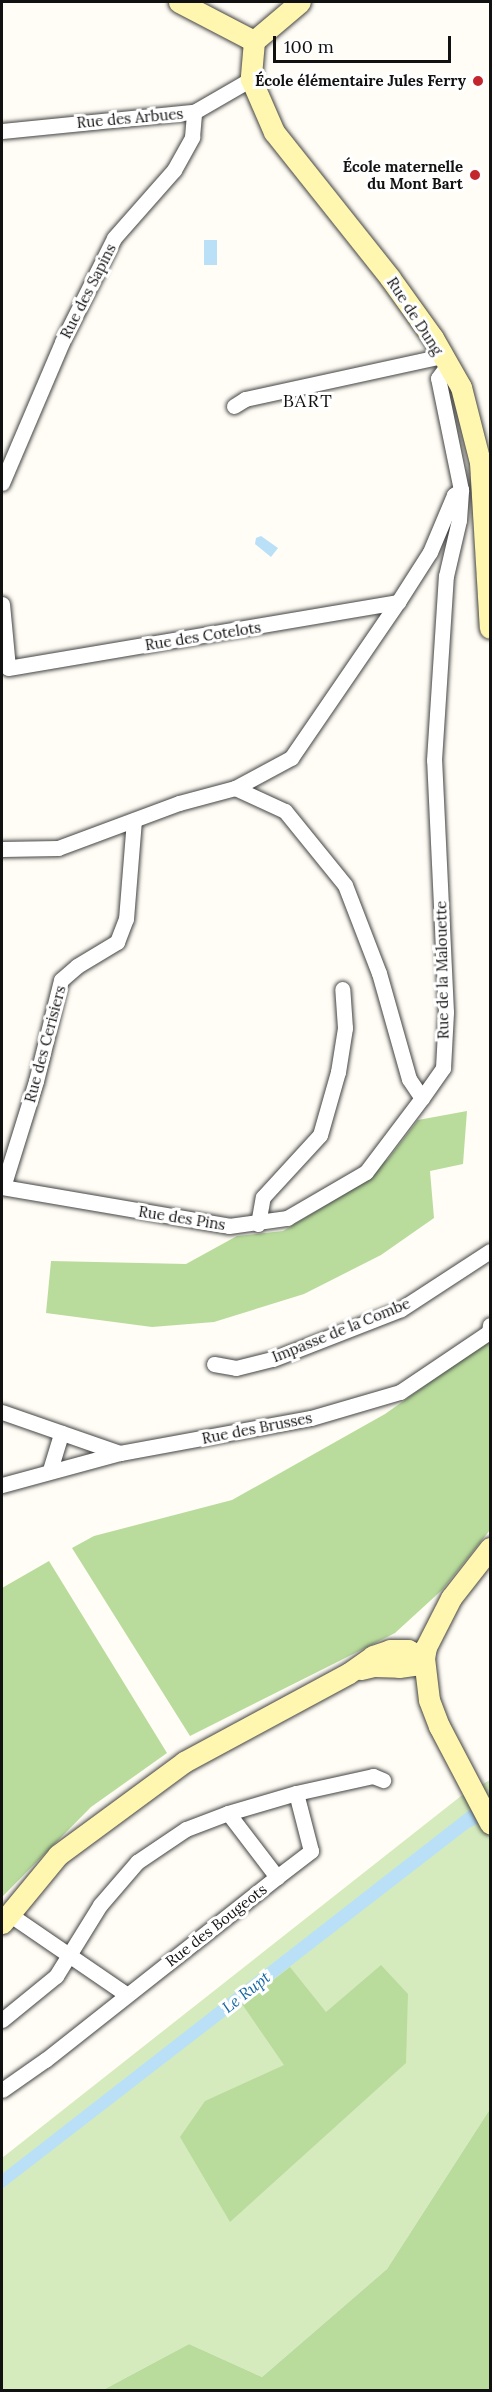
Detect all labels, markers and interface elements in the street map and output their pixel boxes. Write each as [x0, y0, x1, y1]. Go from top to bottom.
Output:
scale bar [276, 24, 454, 62]
text: 100 m [284, 35, 334, 58]
place label: École élémentaire Jules Ferry [255, 72, 466, 90]
marker: École élémentaire Jules Ferry [471, 74, 485, 88]
street label: Rue des Arbues [76, 104, 184, 132]
place label: École maternelle du Mont Bart [343, 157, 463, 192]
marker: École maternelle du Mont Bart [468, 168, 482, 182]
street label: Rue des Sapins [56, 241, 120, 341]
street label: Rue de Dung [383, 274, 447, 358]
district label: BART [283, 390, 333, 412]
street label: Rue des Cotelots [144, 618, 262, 654]
street label: Rue de la Malouette [432, 901, 452, 1039]
street label: Rue des Cerisiers [21, 983, 69, 1105]
street label: Rue des Pins [137, 1202, 227, 1234]
street label: Impasse de la Combe [269, 1294, 413, 1366]
street label: Rue des Brusses [200, 1408, 314, 1448]
street label: Rue des Bougeots [162, 1880, 270, 1970]
water label: Le Rupt [218, 1967, 274, 2017]

